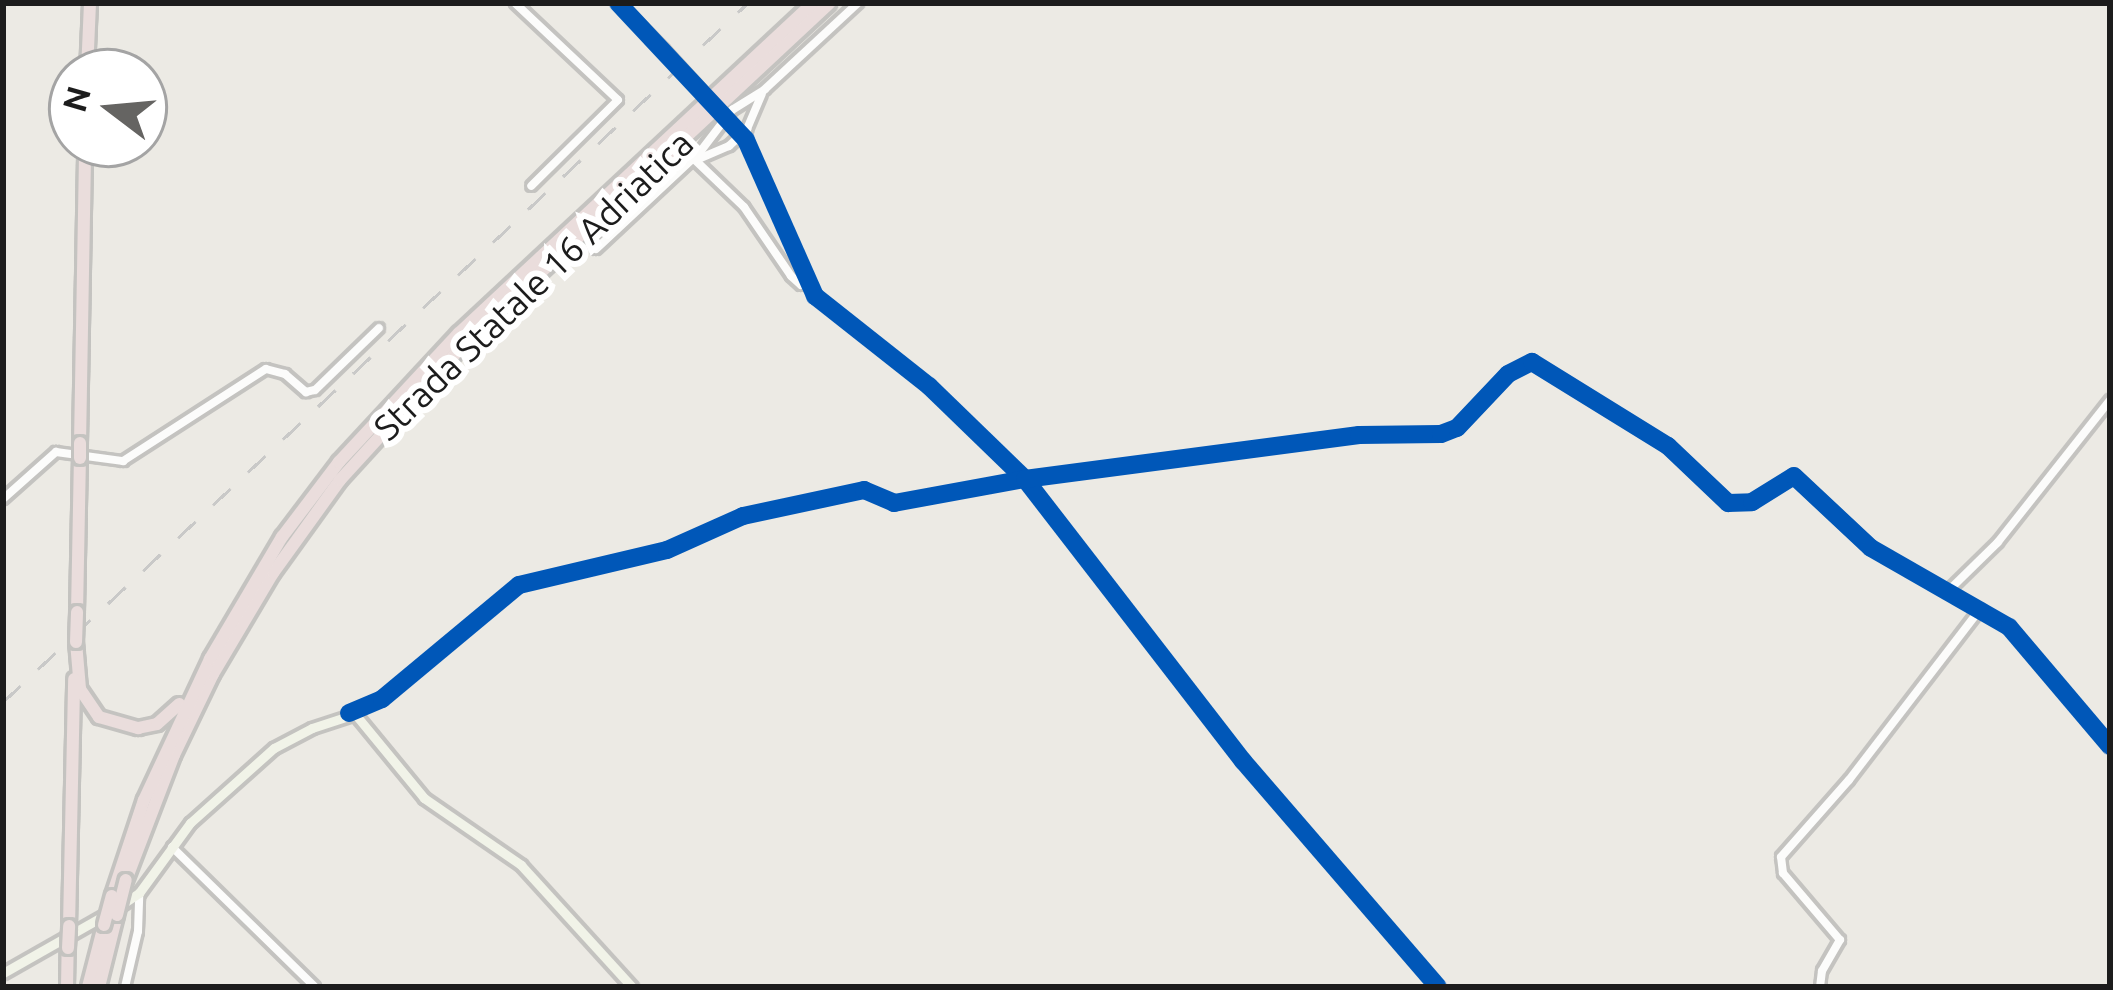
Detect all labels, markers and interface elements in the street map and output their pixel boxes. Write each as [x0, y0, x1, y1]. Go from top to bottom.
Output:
north arrow [48, 48, 168, 168]
text: N [55, 82, 97, 116]
street label: Strada Statale 16 Adriatica [365, 121, 701, 449]

